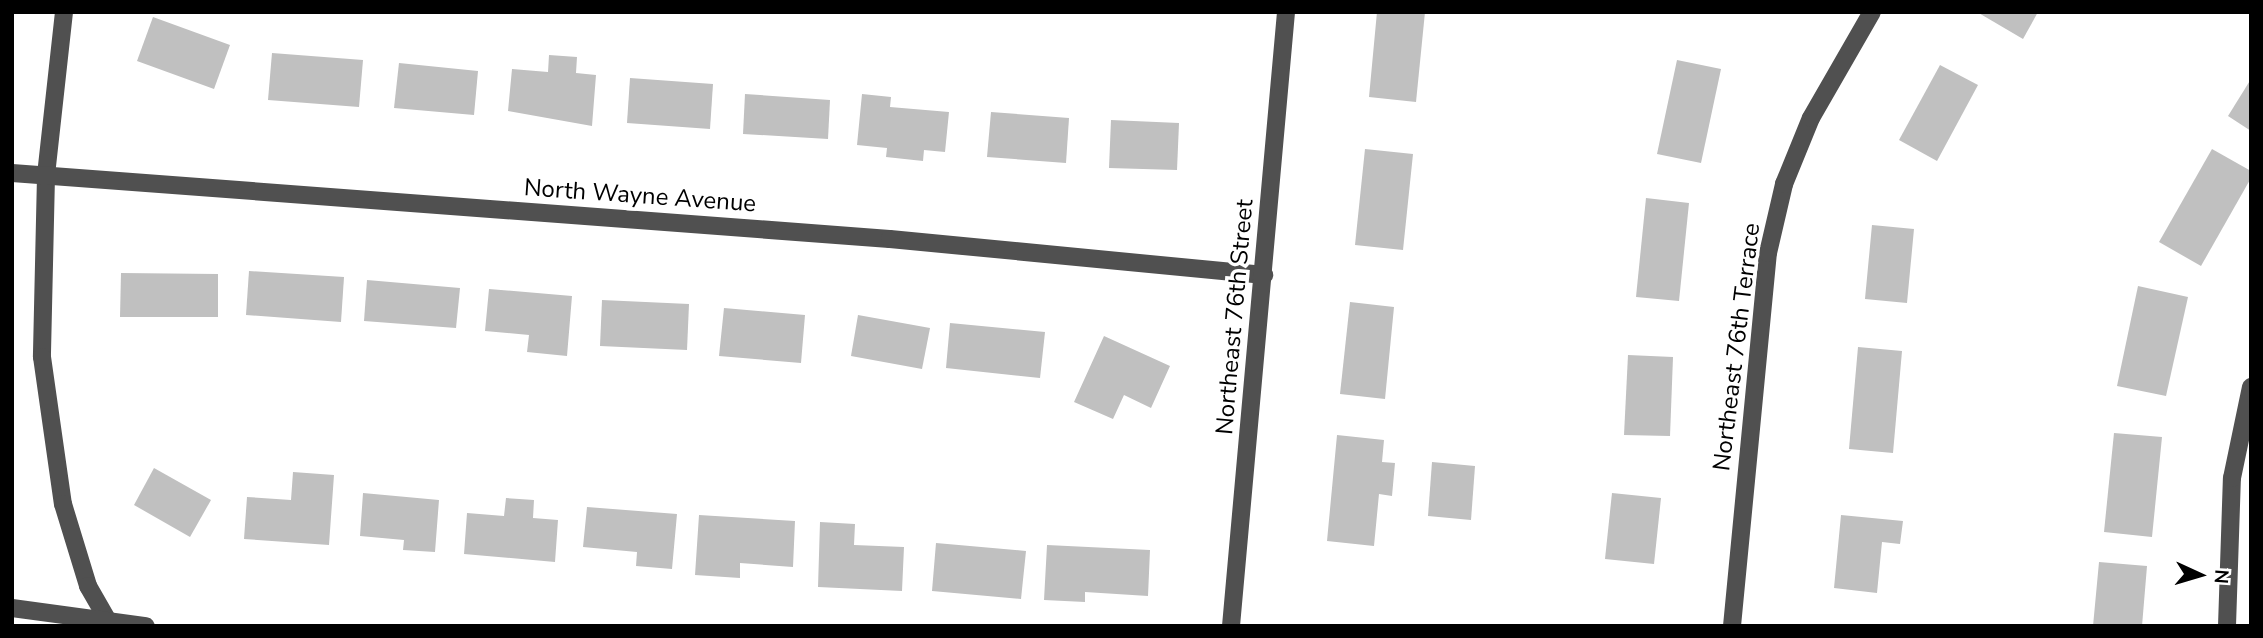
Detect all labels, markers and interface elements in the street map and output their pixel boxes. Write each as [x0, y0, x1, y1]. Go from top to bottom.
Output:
street label: North Wayne Avenue [523, 174, 757, 218]
street label: Northeast 76th Street [1210, 198, 1260, 436]
street label: Northeast 76th Terrace [1707, 221, 1767, 473]
north arrow [2165, 540, 2235, 610]
text: N [2207, 568, 2234, 584]

